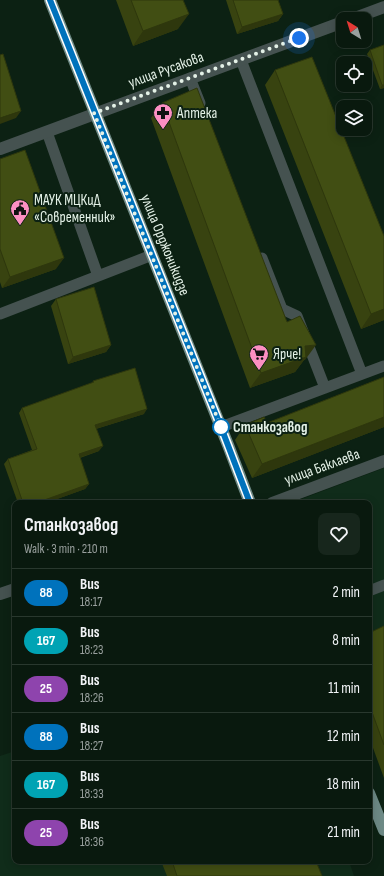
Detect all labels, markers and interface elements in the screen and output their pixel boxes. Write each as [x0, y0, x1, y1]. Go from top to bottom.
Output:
north arrow [336, 12, 372, 48]
map controls [336, 12, 372, 136]
your location [289, 28, 309, 48]
street label: улица Русакова [126, 47, 207, 92]
button: locate [336, 56, 372, 92]
button: layers [336, 100, 372, 136]
pharmacy icon: Аптека [152, 102, 174, 130]
place label: Аптека [176, 104, 217, 123]
place label: МАУК МЦКиД «Современник» [34, 191, 116, 227]
street label: улица Орджоникидзе [136, 191, 194, 299]
public building icon: МАУК МЦКиД «Современник» [9, 198, 31, 226]
supermarket icon: Ярче! [248, 343, 270, 371]
place label: Ярче! [273, 345, 301, 364]
marker: Станкозавод [212, 418, 230, 436]
place label: Станкозавод [233, 418, 307, 437]
street label: улица Баклаева [282, 444, 363, 489]
button: heart [318, 513, 360, 555]
text: Станкозавод [24, 514, 118, 537]
text: Walk · 3 min · 210 m [24, 541, 108, 557]
text: Bus [80, 575, 99, 594]
text: 2 min [333, 583, 360, 602]
text: 88 [39, 584, 53, 601]
text: 18:17 [80, 594, 102, 610]
text: Bus [80, 623, 99, 642]
text: 8 min [332, 631, 360, 650]
text: 167 [37, 632, 55, 649]
text: 18:23 [80, 642, 104, 658]
text: Bus [80, 671, 99, 690]
text: 11 min [328, 679, 360, 698]
text: 25 [40, 680, 52, 697]
text: 18:26 [80, 690, 104, 706]
text: Bus [80, 719, 99, 738]
text: 12 min [327, 727, 360, 746]
text: 88 [39, 728, 53, 745]
text: 18:27 [80, 738, 103, 754]
text: Bus [80, 767, 99, 786]
text: 18 min [327, 775, 360, 794]
text: 167 [37, 776, 55, 793]
text: 18:33 [80, 786, 104, 802]
text: Bus [80, 815, 99, 834]
text: 21 min [327, 823, 360, 842]
text: 25 [40, 824, 52, 841]
text: 18:36 [80, 834, 104, 850]

